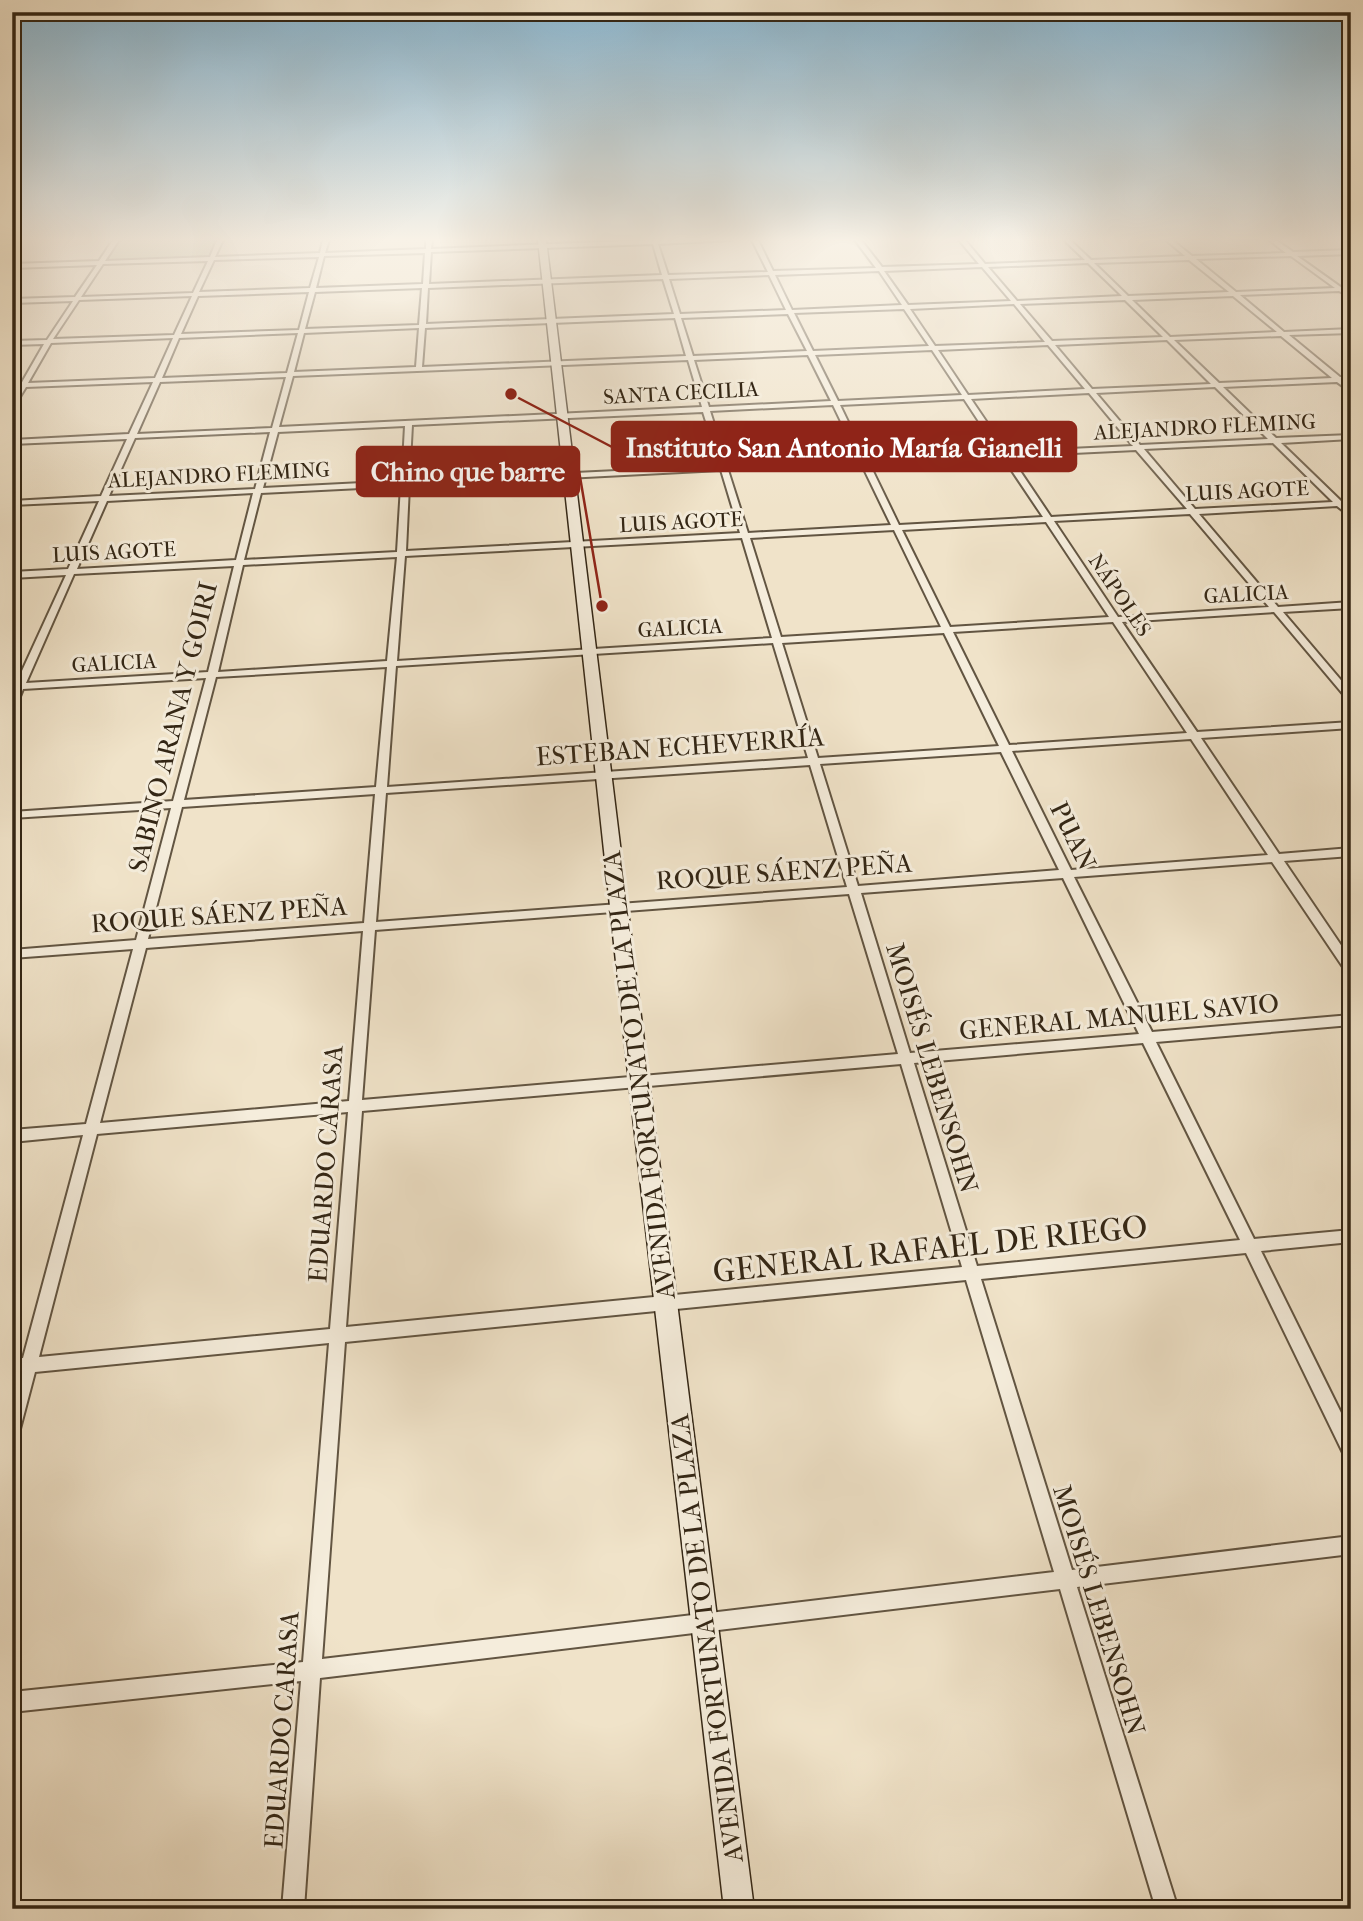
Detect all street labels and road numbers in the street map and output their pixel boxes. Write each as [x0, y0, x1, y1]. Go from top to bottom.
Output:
street label: SANTA CECILIA [603, 377, 760, 409]
street label: ALEJANDRO FLEMING [1092, 409, 1317, 445]
street label: ALEJANDRO FLEMING [106, 457, 331, 493]
street label: LUIS AGOTE [1185, 476, 1310, 506]
street label: LUIS AGOTE [619, 507, 744, 537]
street label: LUIS AGOTE [52, 537, 177, 567]
street label: NÁPOLES [1084, 549, 1156, 641]
street label: SABINO ARANA Y GOIRI [122, 579, 224, 875]
street label: GALICIA [1203, 580, 1289, 608]
street label: GALICIA [637, 614, 723, 642]
street label: GALICIA [71, 649, 157, 677]
street label: ESTEBAN ECHEVERRÍA [535, 720, 826, 773]
street label: PUAN [1043, 797, 1103, 876]
street label: ROQUE SÁENZ PEÑA [655, 847, 914, 896]
street label: AVENIDA FORTUNATO DE LA PLAZA [596, 848, 682, 1302]
street label: ROQUE SÁENZ PEÑA [90, 890, 349, 939]
street label: MOISÉS LEBENSOHN [879, 939, 986, 1197]
street label: GENERAL MANUEL SAVIO [958, 988, 1280, 1046]
street label: EDUARDO CARASA [302, 1043, 350, 1284]
street label: GENERAL RAFAEL DE RIEGO [711, 1208, 1149, 1290]
street label: AVENIDA FORTUNATO DE LA PLAZA [664, 1411, 750, 1865]
street label: MOISÉS LEBENSOHN [1046, 1481, 1153, 1739]
street label: EDUARDO CARASA [258, 1609, 306, 1850]

